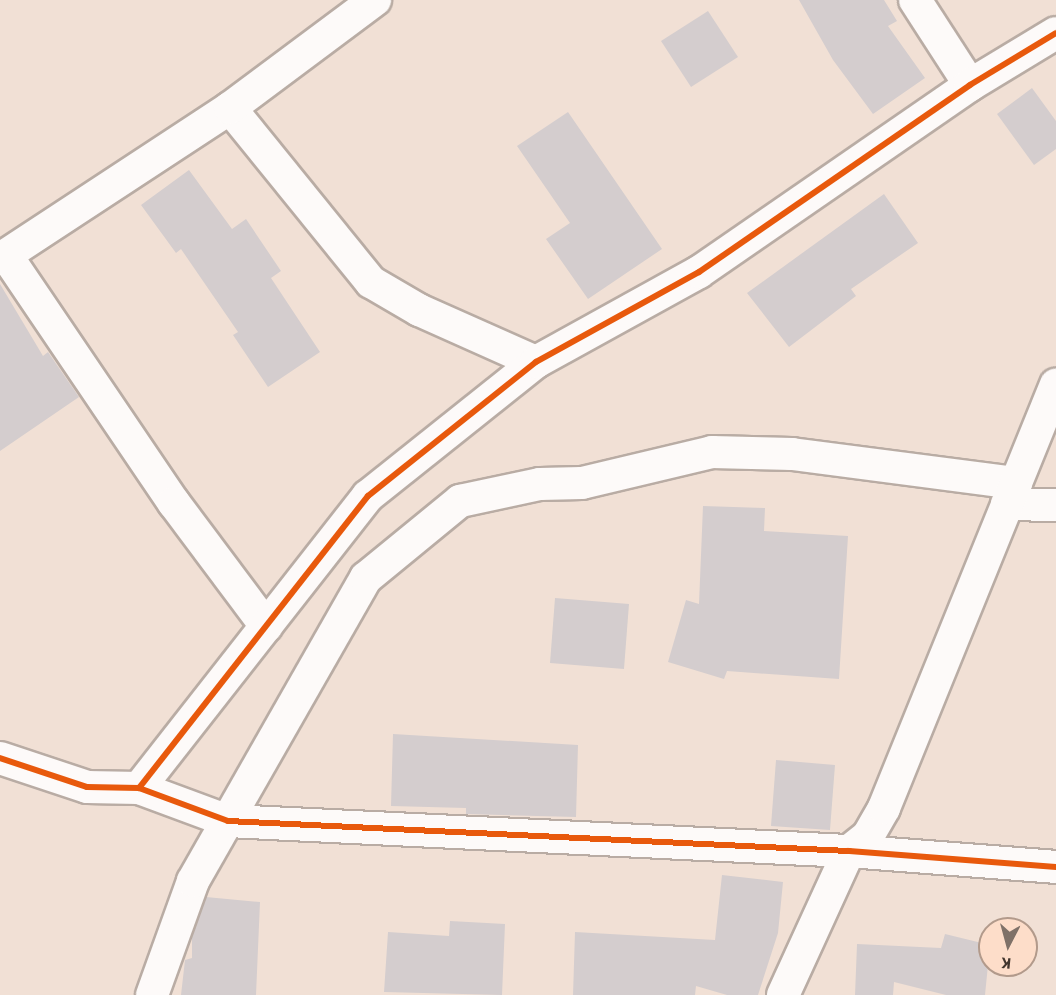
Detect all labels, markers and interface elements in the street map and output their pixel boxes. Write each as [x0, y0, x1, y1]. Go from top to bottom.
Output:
north arrow [978, 917, 1038, 977]
text: K [1000, 951, 1012, 974]

